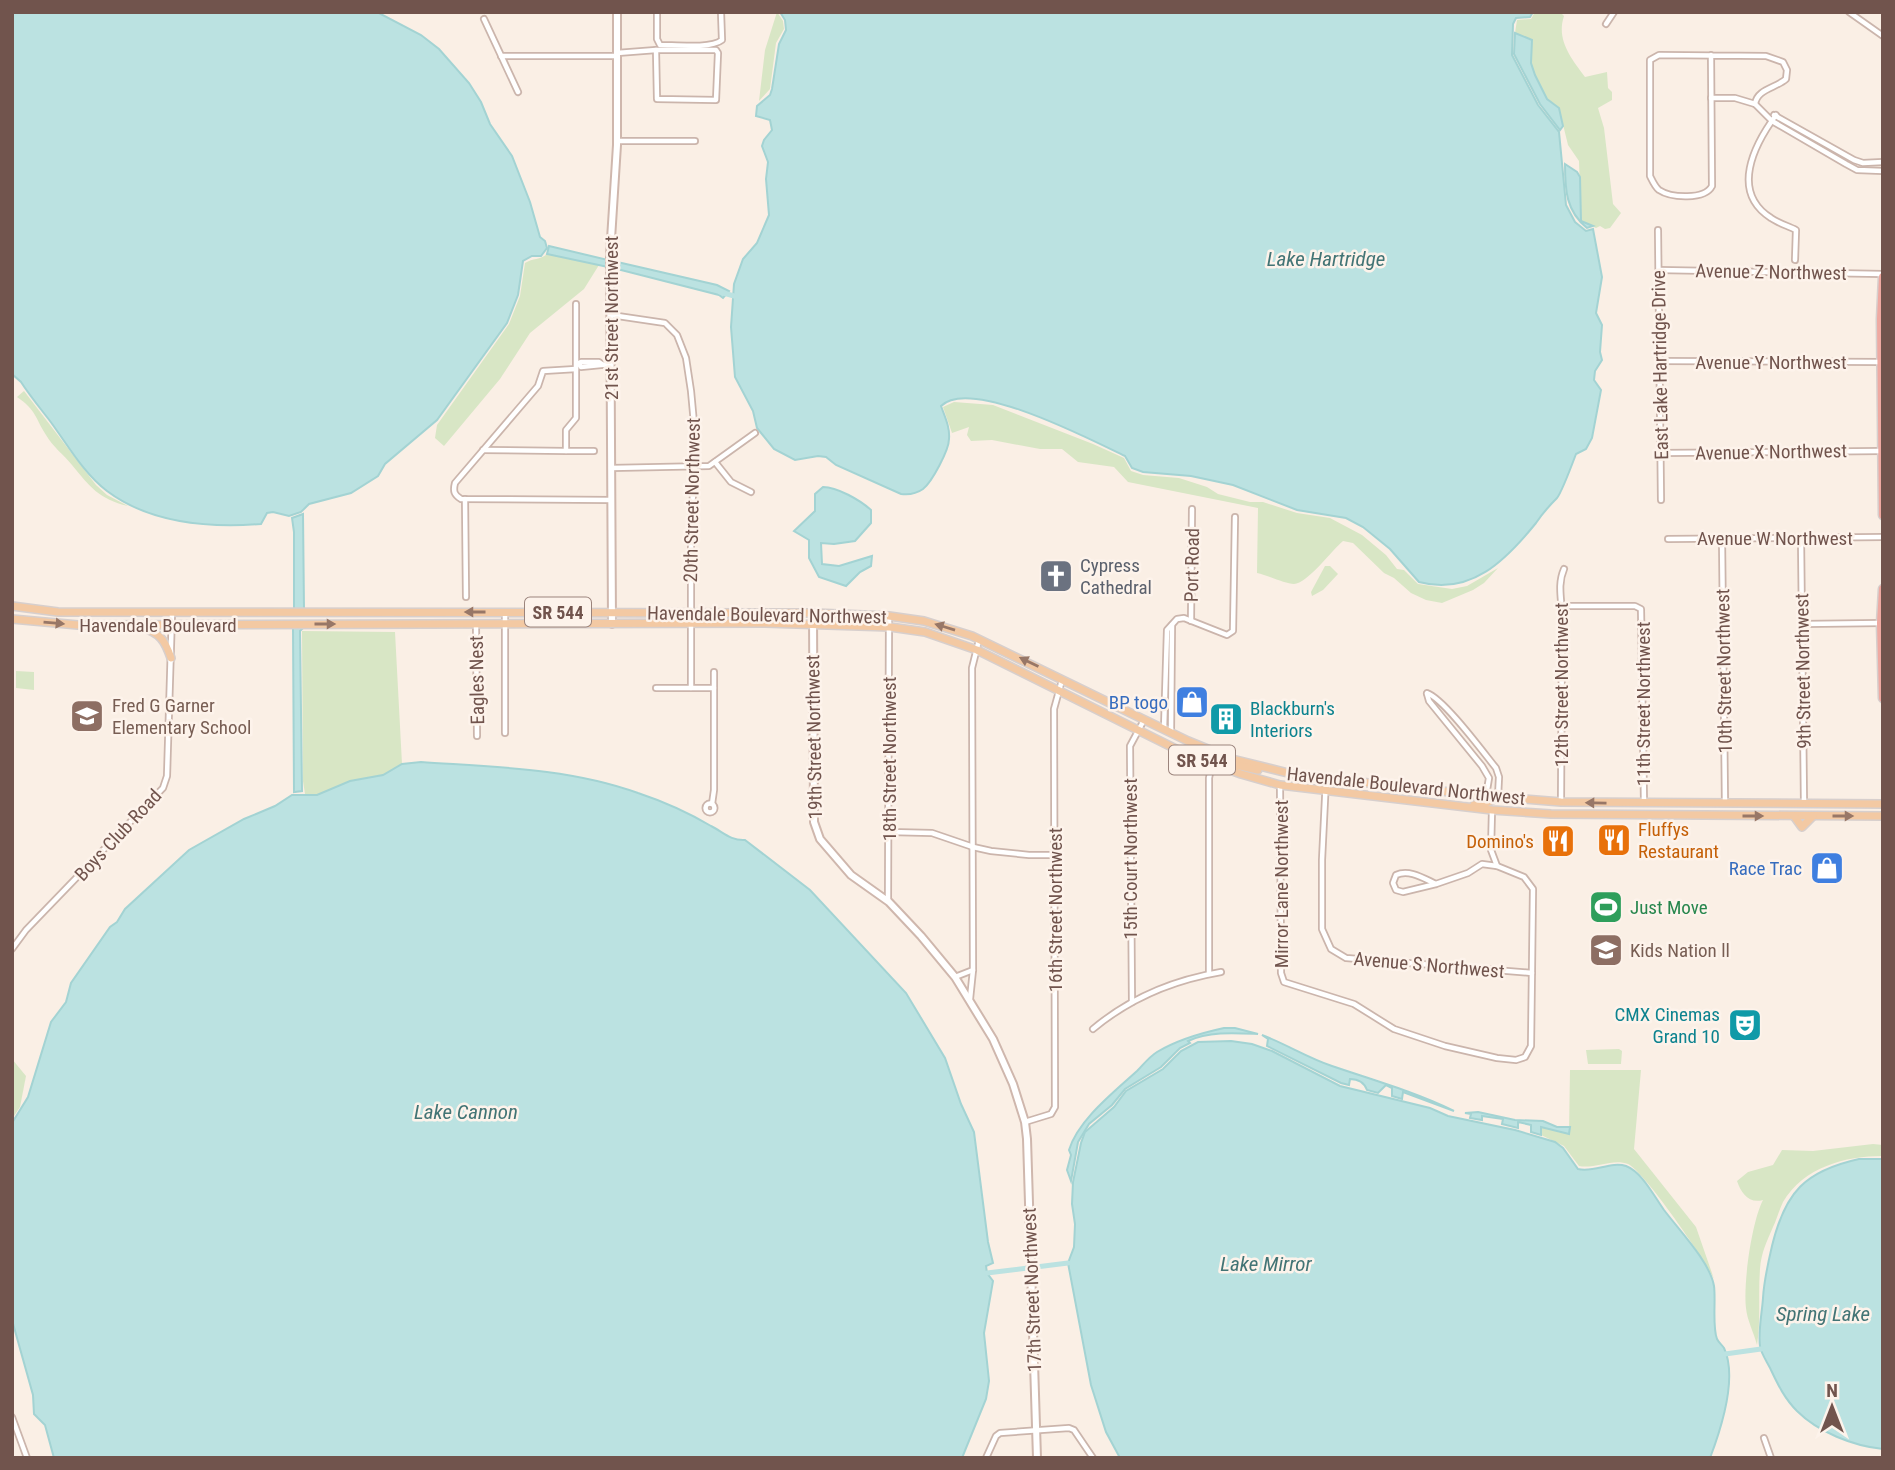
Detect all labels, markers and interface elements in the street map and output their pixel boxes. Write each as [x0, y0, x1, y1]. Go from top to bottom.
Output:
street label: 21st Street Northwest [600, 236, 623, 400]
water label: Lake Hartridge [1267, 247, 1385, 271]
street label: Avenue Z Northwest [1695, 259, 1847, 285]
street label: East Lake Hartridge Drive [1647, 270, 1673, 460]
street label: Avenue Y Northwest [1695, 351, 1847, 374]
street label: 20th Street Northwest [679, 417, 705, 583]
street label: Avenue X Northwest [1695, 439, 1847, 465]
street label: Avenue W Northwest [1697, 527, 1853, 550]
street label: Port Road [1180, 528, 1204, 602]
place label: Cypress Cathedral [1080, 554, 1152, 599]
church icon: Cypress Cathedral [1037, 557, 1075, 595]
street label: 10th Street Northwest [1711, 588, 1737, 754]
street label: 9th Street Northwest [1790, 593, 1816, 749]
road number: SR 544 [525, 598, 591, 626]
street label: Havendale Boulevard Northwest [647, 601, 887, 629]
street label: 12th Street Northwest [1550, 603, 1573, 767]
one-way arrow [464, 606, 486, 618]
street label: Havendale Boulevard [79, 614, 237, 637]
one-way arrow [43, 618, 65, 629]
one-way arrow [315, 618, 337, 630]
one-way arrow [935, 622, 956, 632]
street label: 11th Street Northwest [1632, 622, 1655, 786]
street label: Eagles Nest [465, 635, 489, 725]
street label: 19th Street Northwest [801, 654, 827, 820]
one-way arrow [1019, 656, 1039, 667]
street label: 18th Street Northwest [878, 677, 901, 841]
shop icon: BP togo [1173, 683, 1211, 721]
place label: BP togo [1109, 691, 1168, 714]
place label: Fred G Garner Elementary School [112, 694, 251, 739]
school or university icon: Fred G Garner Elementary School [68, 697, 106, 735]
place label: Blackburn's Interiors [1250, 697, 1335, 742]
building icon: Blackburn's Interiors [1207, 700, 1245, 738]
road number: SR 544 [1169, 746, 1235, 774]
street label: Havendale Boulevard Northwest [1286, 762, 1526, 810]
street label: 15th Court Northwest [1119, 778, 1142, 940]
street label: Boys Club Road [70, 784, 166, 886]
one-way arrow [1584, 797, 1606, 809]
street label: Mirror Lane Northwest [1270, 800, 1293, 968]
one-way arrow [1743, 810, 1765, 822]
one-way arrow [1832, 810, 1854, 822]
place label: Fluffys Restaurant [1638, 818, 1719, 863]
restaurant icon: Fluffys Restaurant [1595, 821, 1633, 859]
restaurant icon: Domino's [1539, 822, 1577, 860]
street label: 16th Street Northwest [1044, 828, 1067, 992]
place label: Domino's [1466, 830, 1534, 853]
shop icon: Race Trac [1808, 849, 1846, 887]
place label: Race Trac [1729, 857, 1802, 880]
sports icon: Just Move [1587, 888, 1625, 926]
place label: Just Move [1630, 896, 1708, 919]
school or university icon: Kids Nation ll [1587, 931, 1625, 969]
place label: Kids Nation ll [1630, 939, 1730, 962]
street label: Avenue S Northwest [1353, 947, 1505, 983]
place label: CMX Cinemas Grand 10 [1615, 1003, 1720, 1048]
theatre icon: CMX Cinemas Grand 10 [1726, 1006, 1764, 1044]
water label: Lake Cannon [414, 1100, 518, 1124]
street label: 17th Street Northwest [1018, 1207, 1046, 1373]
water label: Lake Mirror [1220, 1252, 1313, 1276]
water label: Spring Lake [1776, 1302, 1870, 1326]
north arrow [1797, 1372, 1867, 1442]
text: N [1826, 1379, 1838, 1402]

